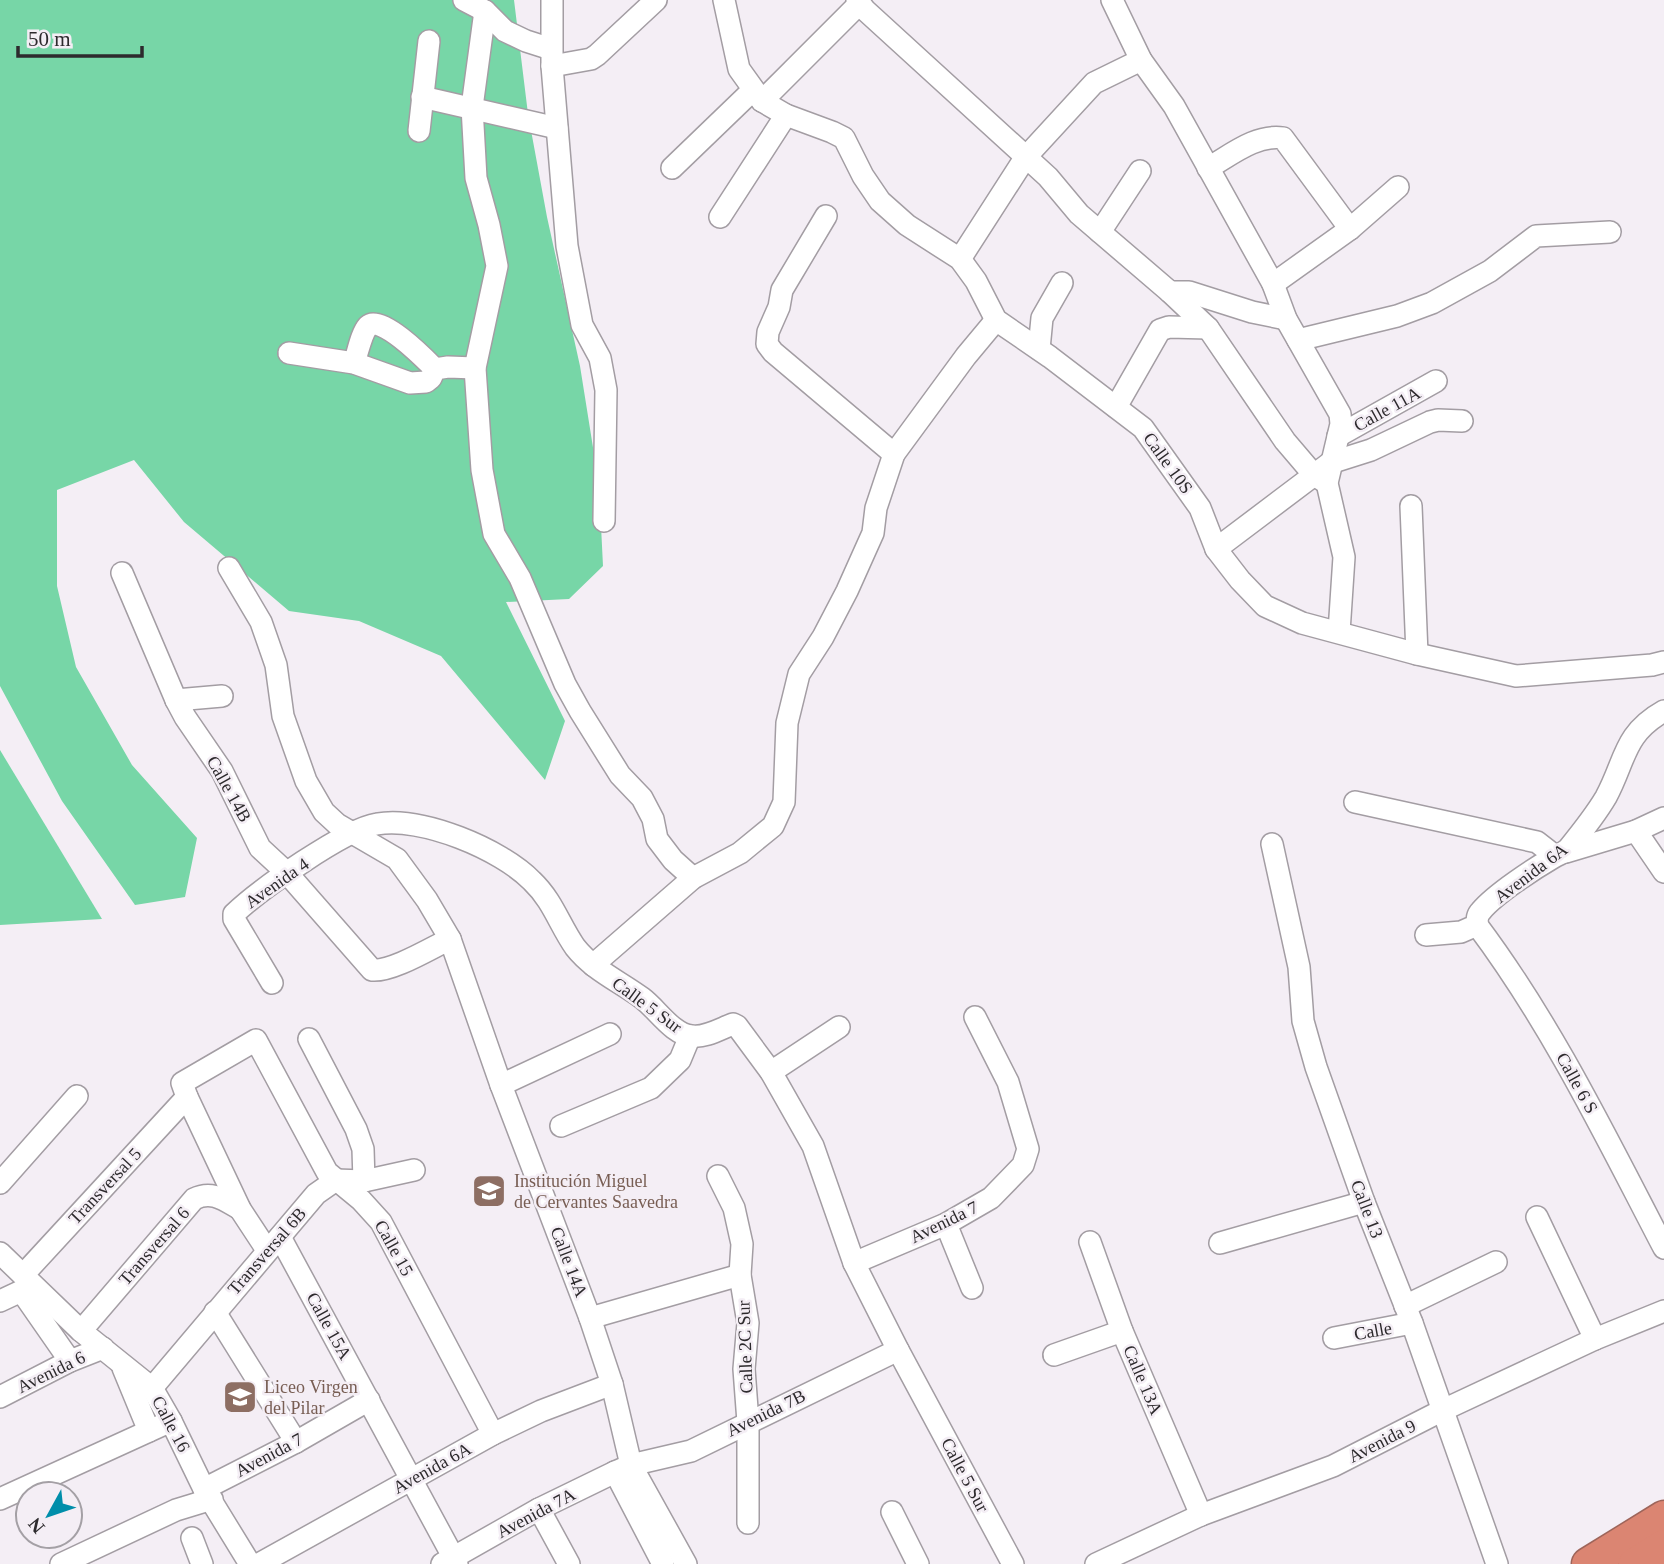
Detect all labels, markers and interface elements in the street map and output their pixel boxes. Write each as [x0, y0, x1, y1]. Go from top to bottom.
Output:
scale bar [18, 14, 142, 58]
text: 50 m [28, 27, 71, 51]
street label: Calle 11A [1350, 383, 1424, 435]
street label: Calle 10S [1139, 429, 1197, 497]
street label: Calle 14B [203, 752, 255, 826]
street label: Avenida 6A [1491, 839, 1571, 907]
street label: Avenida 4 [241, 854, 313, 912]
street label: Calle 5 Sur [608, 973, 686, 1037]
street label: Calle 6 S [1552, 1049, 1602, 1117]
street label: Transversal 5 [65, 1144, 145, 1228]
place label: Institución Miguel de Cervantes Saavedra [514, 1171, 678, 1212]
school or university icon: Institución Miguel de Cervantes Saavedra [470, 1172, 508, 1210]
street label: Calle 13 [1347, 1177, 1387, 1241]
street label: Avenida 7 [907, 1197, 981, 1247]
street label: Transversal 6 [115, 1203, 193, 1289]
street label: Transversal 6B [224, 1203, 310, 1299]
street label: Calle 15 [371, 1217, 417, 1279]
street label: Calle 14A [546, 1224, 592, 1300]
street label: Calle 15A [302, 1289, 356, 1363]
street label: Calle 2C Sur [733, 1300, 757, 1394]
street label: Calle [1353, 1318, 1393, 1344]
street label: Calle 13A [1119, 1342, 1167, 1418]
street label: Avenida 6 [14, 1347, 88, 1397]
place label: Liceo Virgen del Pilar [264, 1377, 358, 1418]
school or university icon: Liceo Virgen del Pilar [221, 1378, 259, 1416]
street label: Avenida 7B [723, 1385, 809, 1441]
street label: Calle 16 [148, 1393, 194, 1455]
street label: Avenida 9 [1345, 1415, 1419, 1467]
street label: Avenida 7 [232, 1429, 306, 1481]
street label: Calle 5 Sur [937, 1435, 993, 1515]
street label: Avenida 6A [389, 1438, 475, 1498]
north arrow [14, 1480, 84, 1550]
street label: Avenida 7A [493, 1484, 579, 1542]
text: N [24, 1513, 49, 1538]

